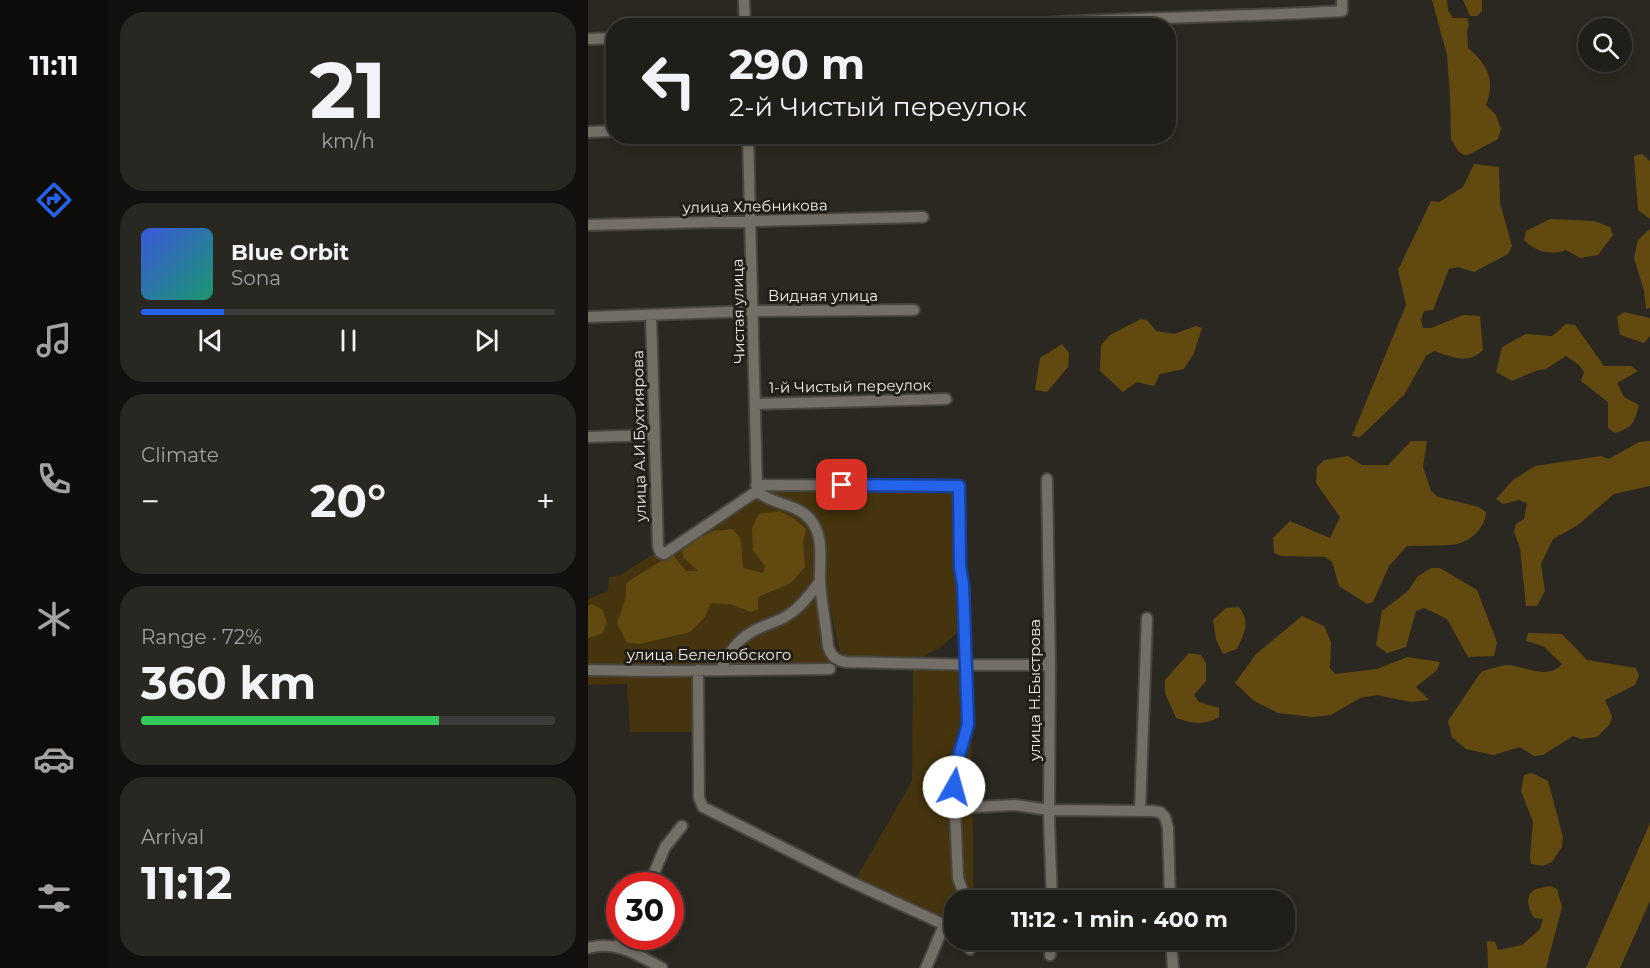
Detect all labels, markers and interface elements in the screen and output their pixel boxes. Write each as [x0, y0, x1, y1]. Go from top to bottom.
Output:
map controls [1578, 18, 1632, 72]
button: search [1578, 18, 1632, 72]
text: 290 m [729, 38, 865, 90]
text: 21 [310, 42, 386, 138]
icon: left [630, 42, 708, 120]
text: 11:11 [29, 49, 79, 82]
text: 2-й Чистый переулок [729, 90, 1027, 123]
text: km/h [321, 129, 375, 153]
icon: directions [33, 179, 75, 221]
street label: улица Хлебникова [681, 195, 828, 217]
text: Blue Orbit [231, 239, 349, 266]
street label: Чистая улица [728, 258, 748, 364]
text: Sona [231, 266, 281, 290]
street label: Видная улица [768, 286, 878, 305]
icon: music [33, 319, 75, 361]
icon: previous [194, 324, 227, 357]
icon: pause [332, 324, 365, 357]
icon: next [470, 324, 503, 357]
street label: улица А.И.Бухтиярова [628, 350, 650, 523]
street label: 1-й Чистый переулок [769, 375, 932, 397]
text: Climate [141, 443, 219, 467]
icon: phone [33, 458, 75, 500]
pin [816, 459, 867, 510]
icon: arrive [825, 468, 858, 501]
text: 20° [310, 473, 386, 528]
text: − [141, 481, 160, 521]
text: + [536, 481, 555, 521]
icon: climate [33, 598, 75, 640]
street label: улица Н.Быстрова [1025, 619, 1044, 762]
text: Range · 72% [141, 625, 262, 649]
street label: улица Белелюбского [626, 645, 791, 664]
text: 360 km [141, 655, 316, 710]
icon: car [33, 738, 75, 780]
position arrow [922, 755, 986, 819]
text: Arrival [141, 825, 204, 849]
text: 11:12 [141, 855, 232, 910]
speed limit sign: 30 [606, 872, 684, 950]
icon: filters [33, 877, 75, 919]
text: 11:12 · 1 min · 400 m [1011, 906, 1228, 933]

